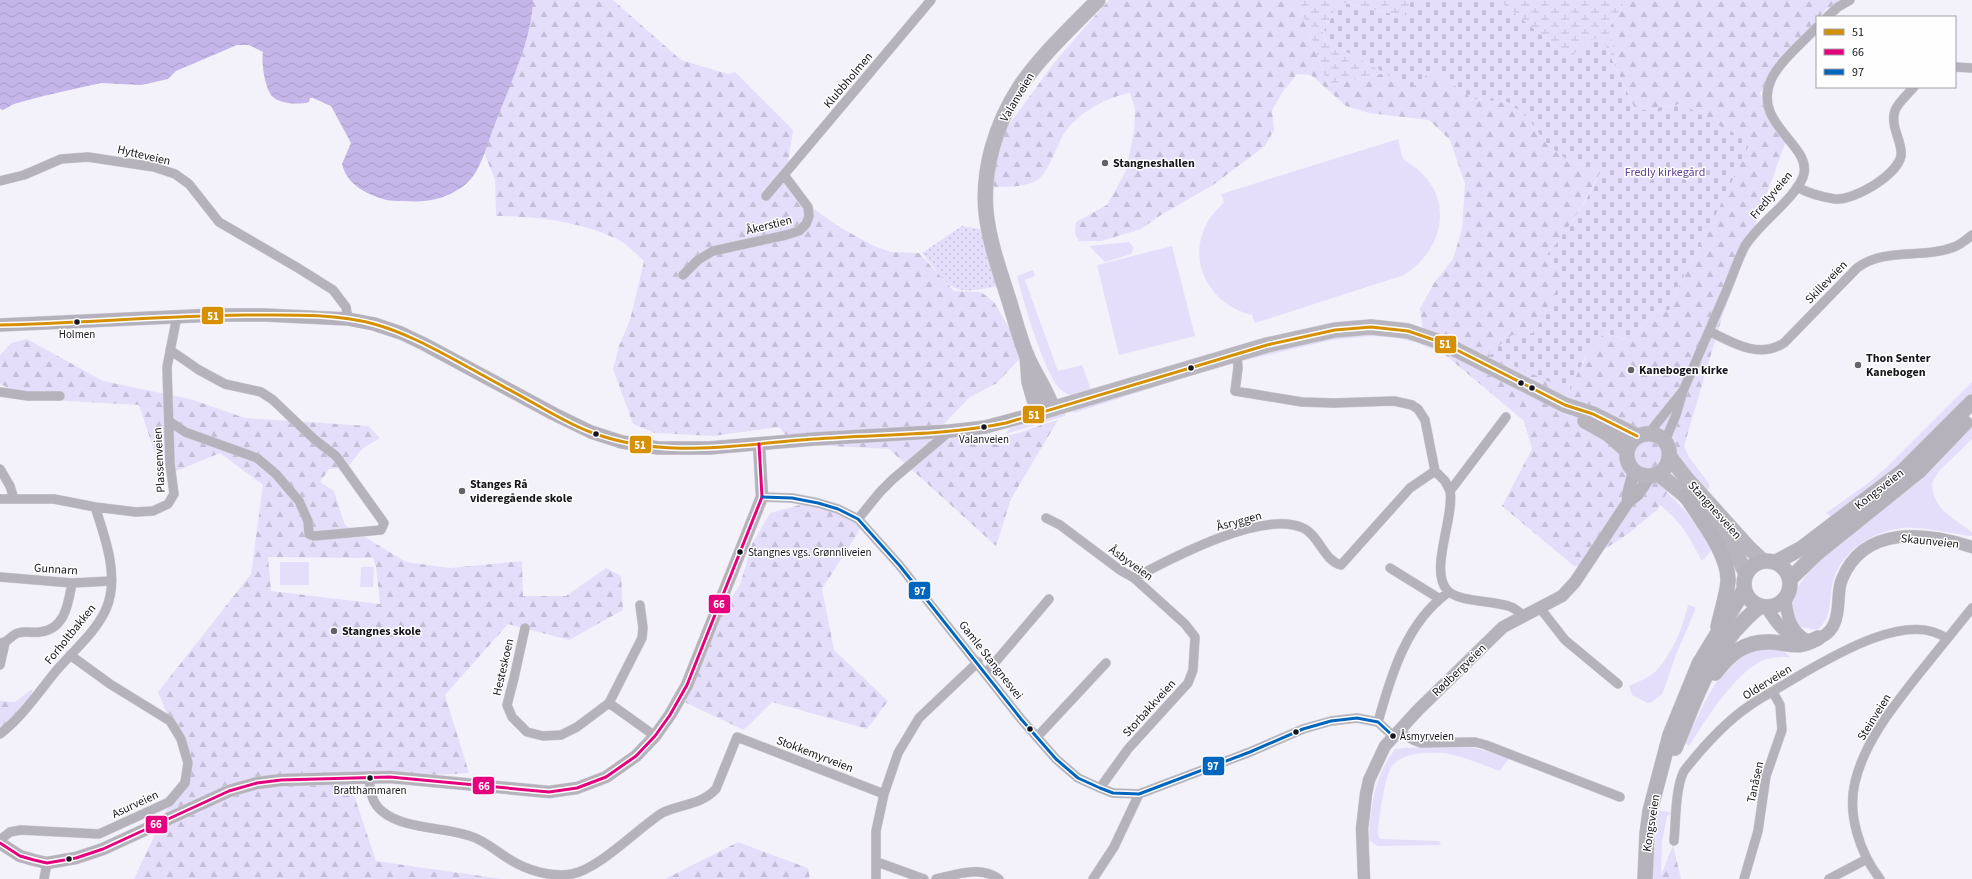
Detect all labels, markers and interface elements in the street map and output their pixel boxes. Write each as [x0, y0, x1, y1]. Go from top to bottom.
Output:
legend [1816, 16, 1956, 88]
text: 51 [1852, 24, 1864, 41]
text: 66 [1852, 44, 1864, 61]
street label: Klubbholmen [820, 49, 877, 112]
text: 97 [1852, 64, 1864, 81]
street label: Valanveien [996, 69, 1039, 125]
street label: Hytteveien [116, 141, 172, 170]
place label: Stangneshallen [1113, 155, 1195, 172]
marker: Stangneshallen [1100, 158, 1110, 168]
park label: Fredly kirkegård [1625, 164, 1705, 181]
street label: Fredlyveien [1746, 168, 1797, 223]
street label: Åkerstien [744, 212, 794, 239]
street label: Skilleveien [1801, 257, 1851, 308]
line badge: 51 [201, 306, 224, 325]
text: 51 [207, 309, 219, 324]
marker: Holmen [72, 317, 82, 327]
place label: Holmen [59, 327, 95, 342]
line badge: 51 [1434, 335, 1457, 354]
text: 51 [1439, 337, 1451, 352]
place label: Thon Senter Kanebogen [1866, 350, 1931, 381]
marker: Thon Senter Kanebogen [1853, 360, 1863, 370]
place label: Kanebogen kirke [1639, 362, 1728, 379]
unlabelled marker [1186, 363, 1196, 373]
marker: Kanebogen kirke [1626, 365, 1636, 375]
unlabelled marker [1516, 378, 1526, 388]
unlabelled marker [1527, 383, 1537, 393]
line badge: 51 [1022, 405, 1045, 424]
text: 51 [1028, 408, 1040, 423]
marker: Valanveien [979, 422, 989, 432]
street label: Plassenveien [149, 427, 170, 493]
unlabelled marker [591, 429, 601, 439]
place label: Valanveien [959, 432, 1009, 447]
line badge: 51 [629, 435, 652, 454]
text: 51 [634, 438, 646, 453]
street label: Kongsveien [1851, 465, 1907, 514]
place label: Stanges Rå videregående skole [470, 476, 572, 507]
street label: Stangnesveien [1684, 477, 1745, 543]
marker: Stanges Rå videregående skole [457, 486, 467, 496]
street label: Åsryggen [1215, 507, 1264, 536]
street label: Skaunveien [1900, 530, 1960, 553]
street label: Åsbyveien [1105, 542, 1156, 585]
place label: Stangnes vgs. Grønnliveien [748, 545, 871, 560]
marker: Stangnes vgs. Grønnliveien [735, 547, 745, 557]
street label: Gunnarn [34, 559, 78, 580]
line badge: 97 [908, 581, 931, 600]
text: 97 [914, 584, 926, 599]
line badge: 66 [708, 594, 731, 614]
text: 66 [713, 597, 725, 612]
street label: Forholtbakken [41, 600, 100, 668]
street label: Gamle Stangnesvei [955, 617, 1027, 703]
place label: Stangnes skole [342, 623, 421, 640]
marker: Stangnes skole [329, 626, 339, 636]
street label: Hesteskoen [489, 637, 518, 697]
street label: Rødbergveien [1428, 640, 1490, 701]
street label: Olderveien [1739, 661, 1795, 704]
street label: Storbakkveien [1119, 676, 1180, 741]
street label: Steinveien [1853, 691, 1896, 744]
unlabelled marker [1025, 724, 1035, 734]
unlabelled marker [1291, 727, 1301, 737]
place label: Åsmyrveien [1400, 729, 1454, 744]
marker: Åsmyrveien [1388, 731, 1398, 741]
street label: Stokkemyrveien [774, 732, 856, 777]
line badge: 97 [1202, 756, 1225, 776]
text: 97 [1207, 759, 1219, 774]
street label: Tanåsen [1743, 760, 1768, 804]
marker: Bratthammaren [365, 773, 375, 783]
line badge: 66 [472, 776, 495, 795]
text: 66 [478, 779, 490, 794]
place label: Bratthammaren [333, 783, 407, 798]
street label: Asurveien [109, 786, 161, 823]
street label: Kongsveien [1639, 793, 1664, 853]
line badge: 66 [145, 815, 168, 834]
text: 66 [150, 817, 162, 832]
unlabelled marker [64, 854, 74, 864]

